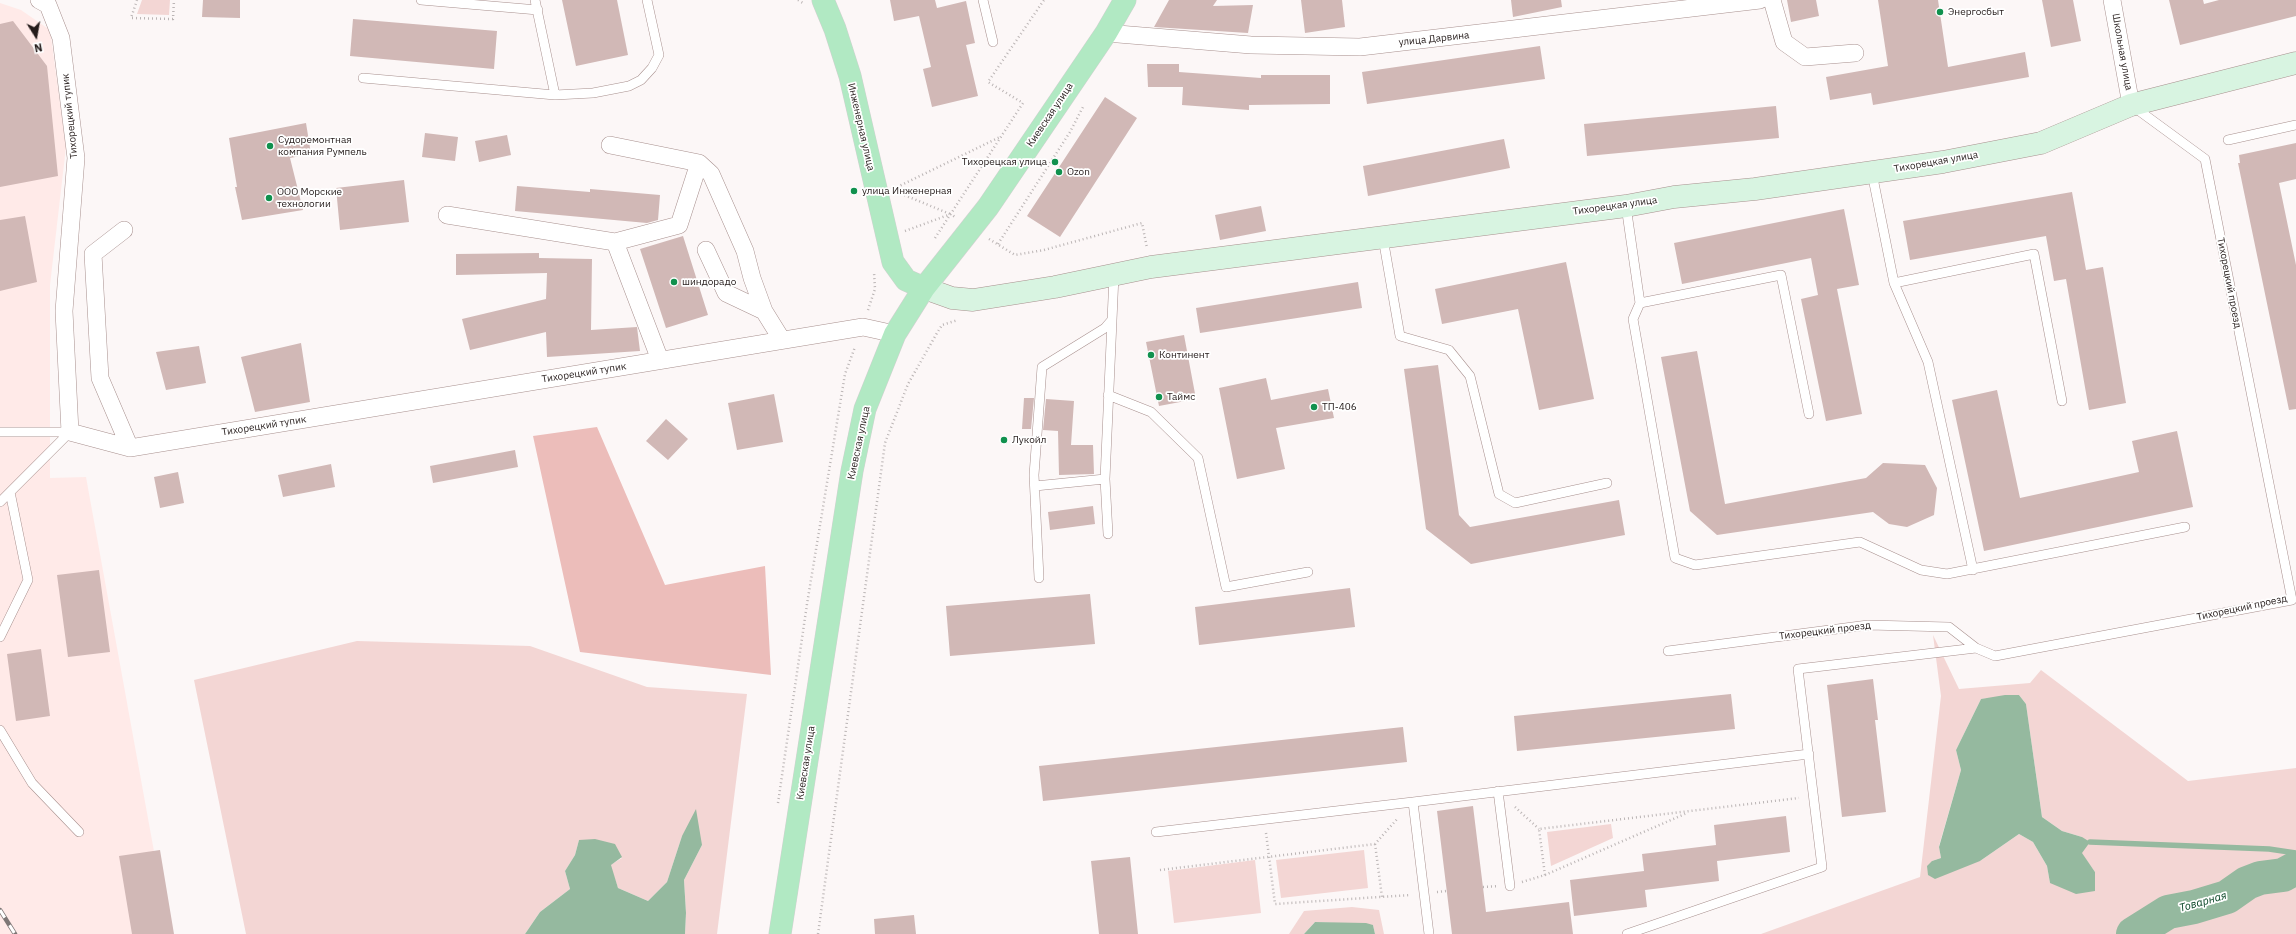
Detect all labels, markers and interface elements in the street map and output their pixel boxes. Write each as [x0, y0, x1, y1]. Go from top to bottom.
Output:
place label: Энергосбыт [1948, 6, 2004, 18]
marker: Энергосбыт [1935, 7, 1945, 17]
street label: Школьная улица [2109, 13, 2135, 91]
north arrow [16, 16, 56, 56]
street label: улица Дарвина [1398, 29, 1470, 49]
text: N [33, 40, 44, 55]
street label: Тихорецкий тупик [60, 73, 80, 159]
street label: Киевская улица [1024, 81, 1076, 149]
street label: Инженерная улица [845, 82, 877, 172]
place label: Судоремонтная компания Румпель [278, 134, 367, 158]
marker: Судоремонтная компания Румпель [265, 141, 275, 151]
street label: Тихорецкая улица [1893, 149, 1979, 175]
place label: Тихорецкая улица [962, 156, 1047, 168]
marker: Тихорецкая улица [1050, 157, 1060, 167]
place label: Ozon [1067, 166, 1090, 178]
marker: Ozon [1054, 167, 1064, 177]
place label: улица Инженерная [862, 185, 952, 197]
place label: ООО Морские технологии [277, 186, 342, 210]
marker: улица Инженерная [849, 186, 859, 196]
marker: ООО Морские технологии [264, 193, 274, 203]
street label: Тихорецкая улица [1572, 194, 1658, 218]
street label: Тихорецкий проезд [2214, 237, 2244, 329]
place label: шиндорадо [682, 276, 736, 288]
marker: шиндорадо [669, 277, 679, 287]
place label: Континент [1159, 349, 1209, 361]
marker: Континент [1146, 350, 1156, 360]
street label: Тихорецкий тупик [541, 360, 627, 386]
place label: Таймс [1167, 391, 1195, 403]
marker: Таймс [1154, 392, 1164, 402]
place label: ТП-406 [1322, 401, 1357, 413]
marker: ТП-406 [1309, 402, 1319, 412]
street label: Киевская улица [845, 405, 873, 481]
street label: Тихорецкий тупик [221, 413, 307, 439]
place label: Лукойл [1012, 434, 1046, 446]
marker: Лукойл [999, 435, 1009, 445]
street label: Тихорецкий проезд [2196, 593, 2288, 623]
street label: Тихорецкий проезд [1779, 619, 1871, 643]
street label: Киевская улица [794, 725, 818, 801]
water label: Товарная [2178, 889, 2228, 915]

